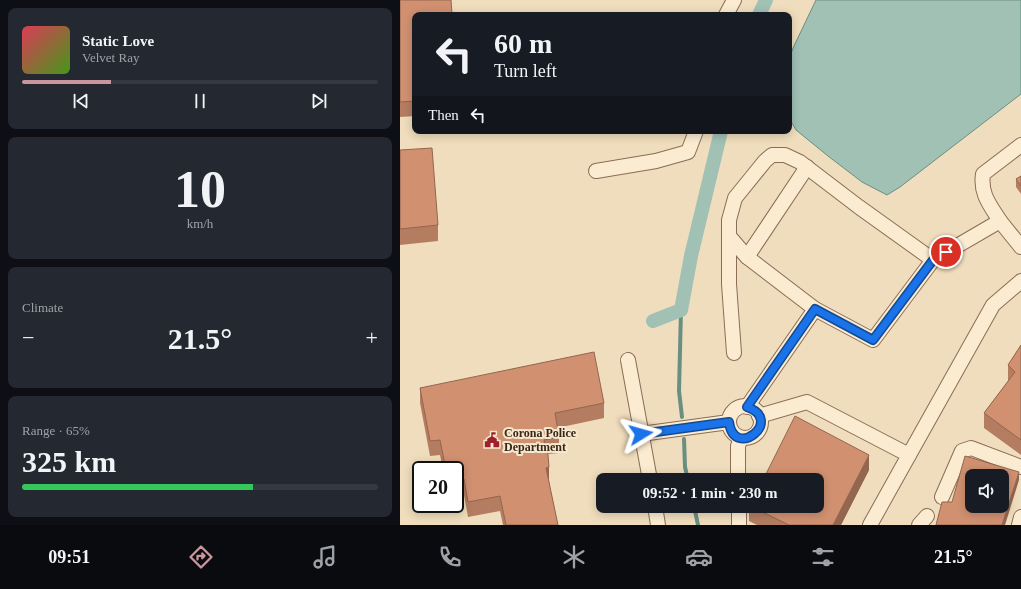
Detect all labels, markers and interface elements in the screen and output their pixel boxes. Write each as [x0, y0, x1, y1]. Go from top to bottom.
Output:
icon: left [428, 28, 480, 80]
text: 60 m [494, 28, 552, 59]
text: Static Love [82, 33, 154, 49]
text: Velvet Ray [82, 50, 139, 65]
text: Turn left [494, 61, 557, 81]
icon: previous [70, 90, 92, 112]
icon: pause [189, 90, 211, 112]
icon: next [308, 90, 330, 112]
icon: left [467, 104, 489, 126]
text: Then [428, 107, 459, 123]
text: 10 [174, 161, 226, 218]
text: km/h [187, 216, 213, 231]
pin [929, 235, 963, 269]
icon: arrive [935, 241, 957, 263]
text: Climate [22, 300, 63, 315]
text: 21.5° [168, 322, 232, 355]
text: − [22, 325, 34, 350]
text: + [366, 325, 378, 350]
position arrow [620, 413, 662, 455]
text: Range · 65% [22, 423, 90, 438]
place label: Corona Police Department [504, 426, 577, 454]
public building icon: Corona Police Department [483, 431, 501, 449]
text: 325 km [22, 445, 116, 478]
speed limit sign: 20 [412, 461, 464, 513]
map controls [965, 469, 1009, 513]
button: sound [965, 469, 1009, 513]
text: 09:52 · 1 min · 230 m [643, 485, 778, 501]
icon: directions [187, 543, 215, 571]
icon: music [311, 543, 339, 571]
icon: phone [436, 543, 464, 571]
icon: climate [560, 543, 588, 571]
icon: car [685, 543, 713, 571]
icon: filters [809, 543, 837, 571]
text: 09:51 [48, 547, 90, 567]
text: 21.5° [934, 547, 973, 567]

